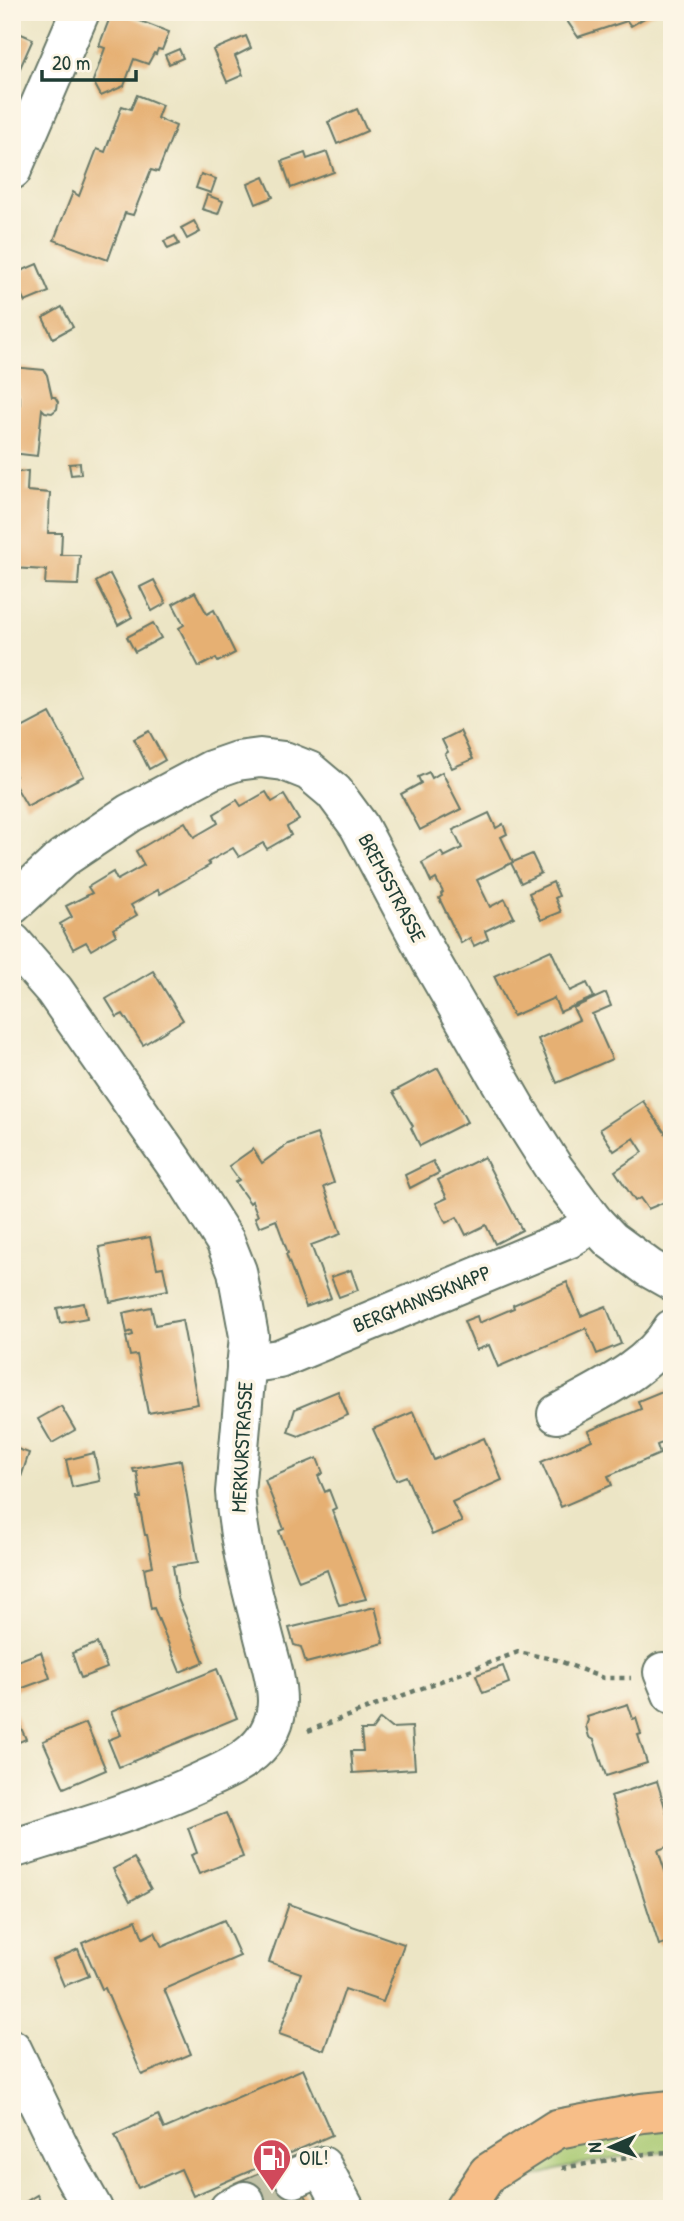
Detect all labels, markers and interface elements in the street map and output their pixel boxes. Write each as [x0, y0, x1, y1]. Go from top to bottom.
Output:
scale bar [42, 38, 136, 82]
text: 20 m [52, 48, 90, 77]
street label: BREMSSTRASSE [352, 828, 433, 947]
street label: BERGMANNSKNAPP [348, 1258, 495, 1339]
street label: MERKURSTRASSE [224, 1381, 259, 1513]
north arrow [576, 2112, 646, 2182]
fuel station icon: OIL! [251, 2137, 293, 2192]
text: N [581, 2142, 607, 2153]
place label: OIL! [299, 2143, 329, 2172]

